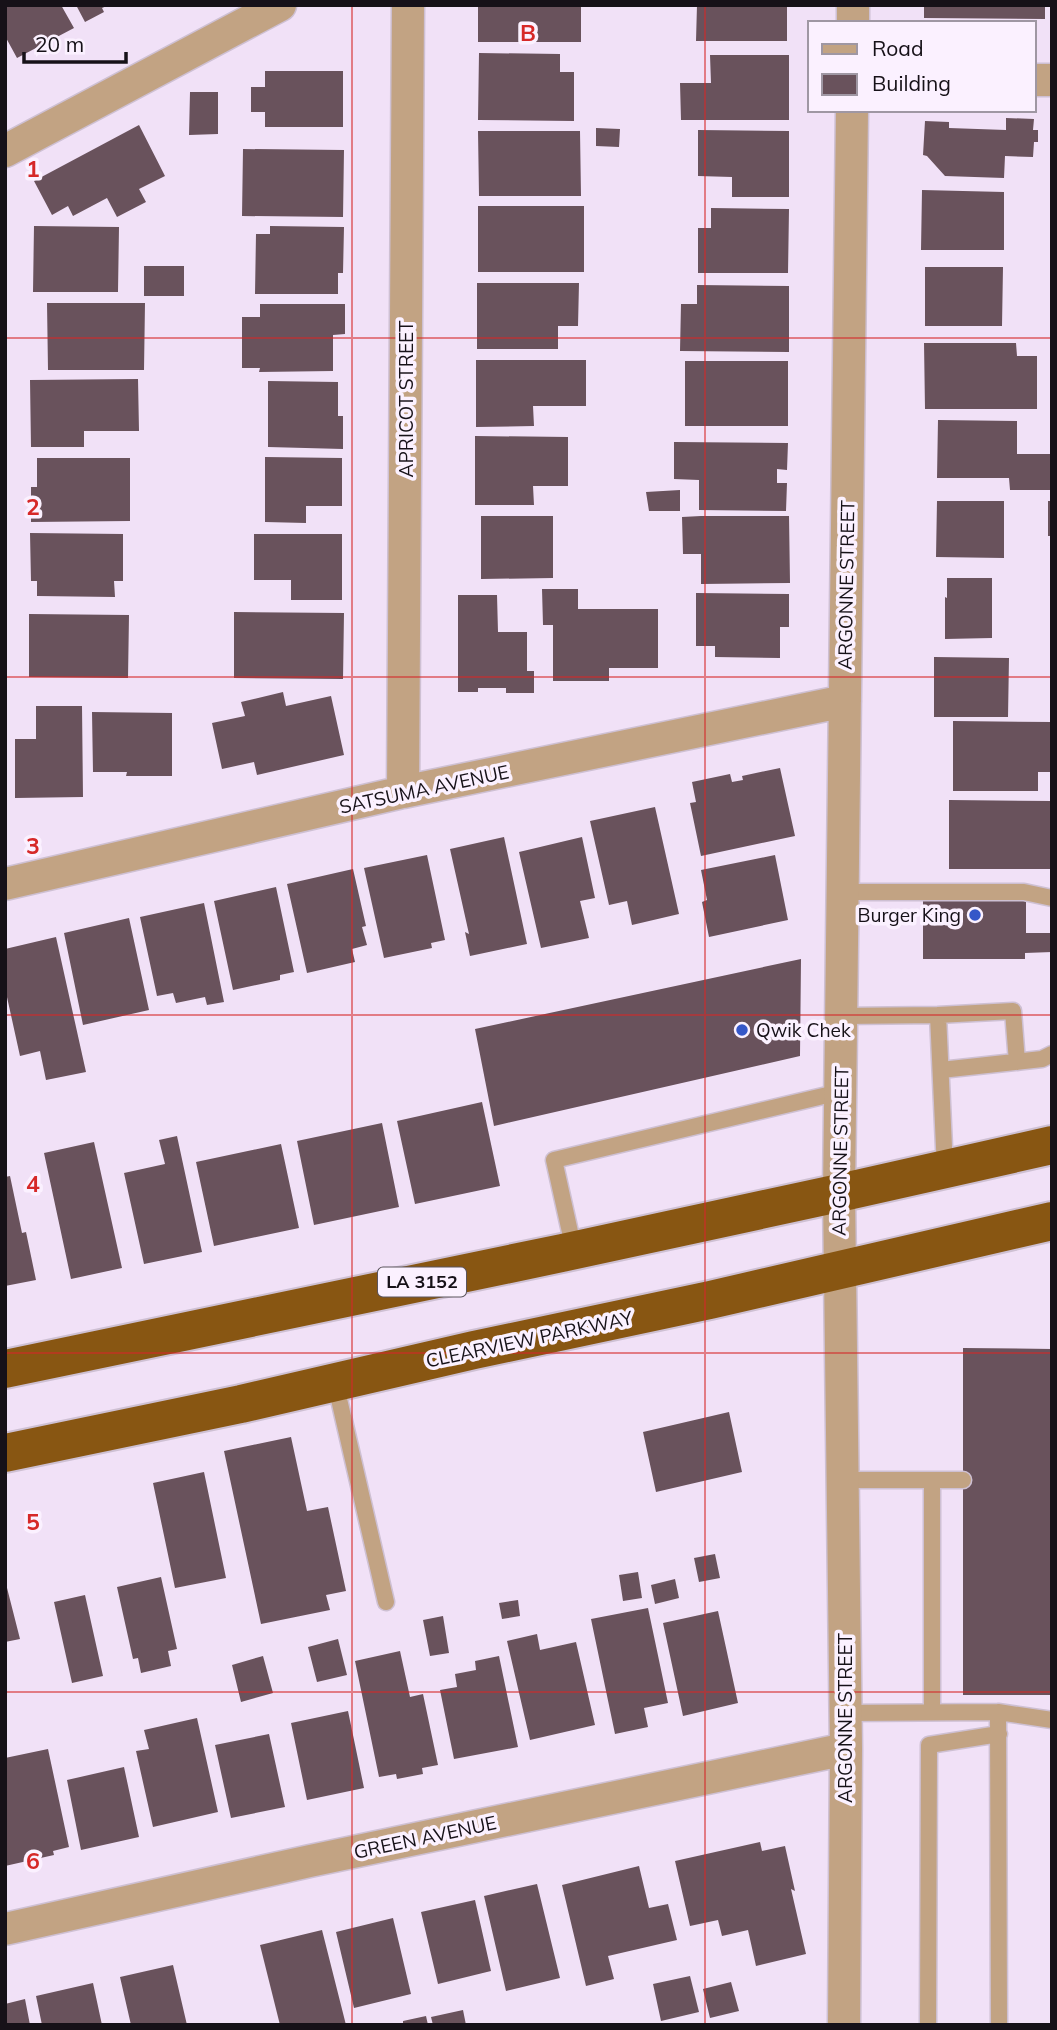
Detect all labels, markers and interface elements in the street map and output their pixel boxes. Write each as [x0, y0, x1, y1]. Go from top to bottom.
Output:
text: B [520, 18, 536, 47]
scale bar [24, 21, 126, 65]
legend [808, 21, 1036, 112]
text: 20 m [35, 31, 84, 57]
text: Road [872, 35, 923, 61]
text: Building [872, 70, 951, 96]
text: 1 [26, 154, 40, 183]
street label: APRICOT STREET [394, 320, 418, 478]
text: 2 [26, 492, 40, 521]
street label: ARGONNE STREET [833, 499, 859, 670]
street label: SATSUMA AVENUE [337, 759, 511, 819]
text: 3 [26, 831, 40, 860]
place label: Burger King [858, 903, 961, 927]
marker: Burger King [967, 907, 983, 923]
place label: Qwik Chek [756, 1018, 851, 1042]
marker: Qwik Chek [734, 1022, 750, 1038]
street label: ARGONNE STREET [827, 1065, 853, 1236]
text: 4 [26, 1169, 40, 1198]
road number: LA 3152 [378, 1268, 466, 1296]
street label: CLEARVIEW PARKWAY [423, 1305, 635, 1373]
text: 5 [26, 1507, 40, 1536]
street label: ARGONNE STREET [833, 1633, 857, 1803]
street label: GREEN AVENUE [352, 1810, 498, 1864]
text: 6 [26, 1846, 40, 1875]

